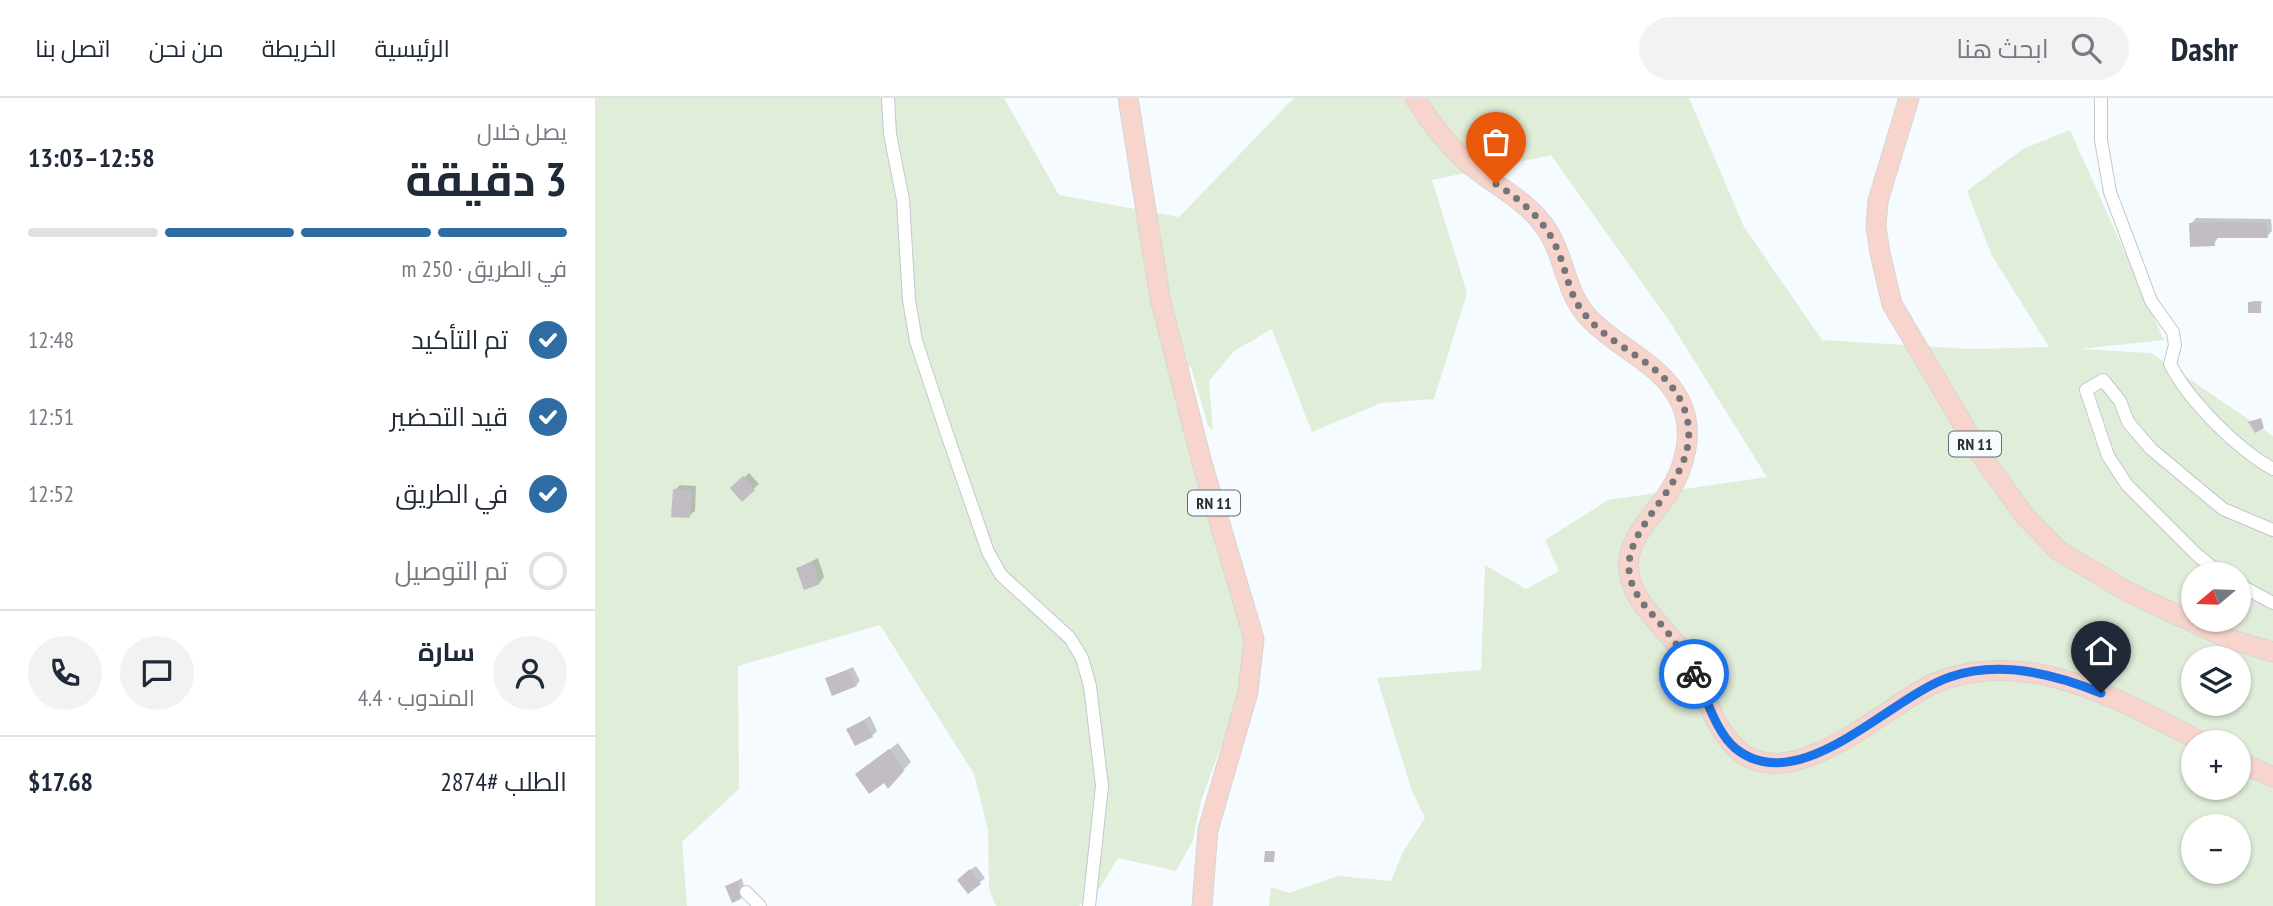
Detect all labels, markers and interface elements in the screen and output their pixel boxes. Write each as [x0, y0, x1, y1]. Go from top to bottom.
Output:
search box [1639, 17, 2129, 80]
text: Dashr [2171, 27, 2238, 70]
icon: search [2067, 29, 2105, 67]
text: ابحث هنا [1956, 32, 2049, 65]
text: اتصل بنا [35, 33, 111, 64]
text: من نحن [149, 33, 224, 64]
text: الخريطة [262, 33, 337, 64]
text: الرئيسية [375, 33, 450, 64]
pin [1466, 112, 1526, 184]
text: يصل خلال [477, 117, 567, 146]
icon: bag [1477, 123, 1515, 161]
text: 12:58–13:03 [28, 141, 155, 174]
text: 3 دقيقة [406, 149, 567, 209]
text: في الطريق · 250 m [402, 254, 567, 283]
icon: check [529, 321, 567, 359]
text: تم التأكيد [411, 323, 508, 356]
text: 12:48 [28, 325, 74, 354]
icon: check [529, 398, 567, 436]
text: قيد التحضير [390, 400, 508, 433]
text: 12:51 [28, 402, 74, 431]
road number: RN 11 [1949, 432, 2001, 456]
icon: check [529, 475, 567, 513]
text: في الطريق [395, 477, 508, 510]
text: 12:52 [28, 479, 74, 508]
road number: RN 11 [1188, 490, 1240, 516]
text: تم التوصيل [394, 554, 508, 587]
north arrow [2181, 562, 2251, 632]
map controls [2181, 562, 2251, 884]
pin [2071, 621, 2131, 693]
icon: home [2082, 632, 2120, 670]
text: سارة [418, 635, 475, 668]
button: phone [28, 636, 102, 710]
button: chat [120, 636, 194, 710]
button: person [493, 636, 567, 710]
courier [1659, 639, 1729, 709]
button: layers [2181, 646, 2251, 716]
icon: bike [1675, 655, 1713, 693]
text: المندوب · 4.4 [358, 683, 475, 712]
button: + [2181, 730, 2251, 800]
text: $17.68 [28, 765, 93, 798]
text: الطلب #2874 [440, 765, 567, 798]
button: − [2181, 814, 2251, 884]

